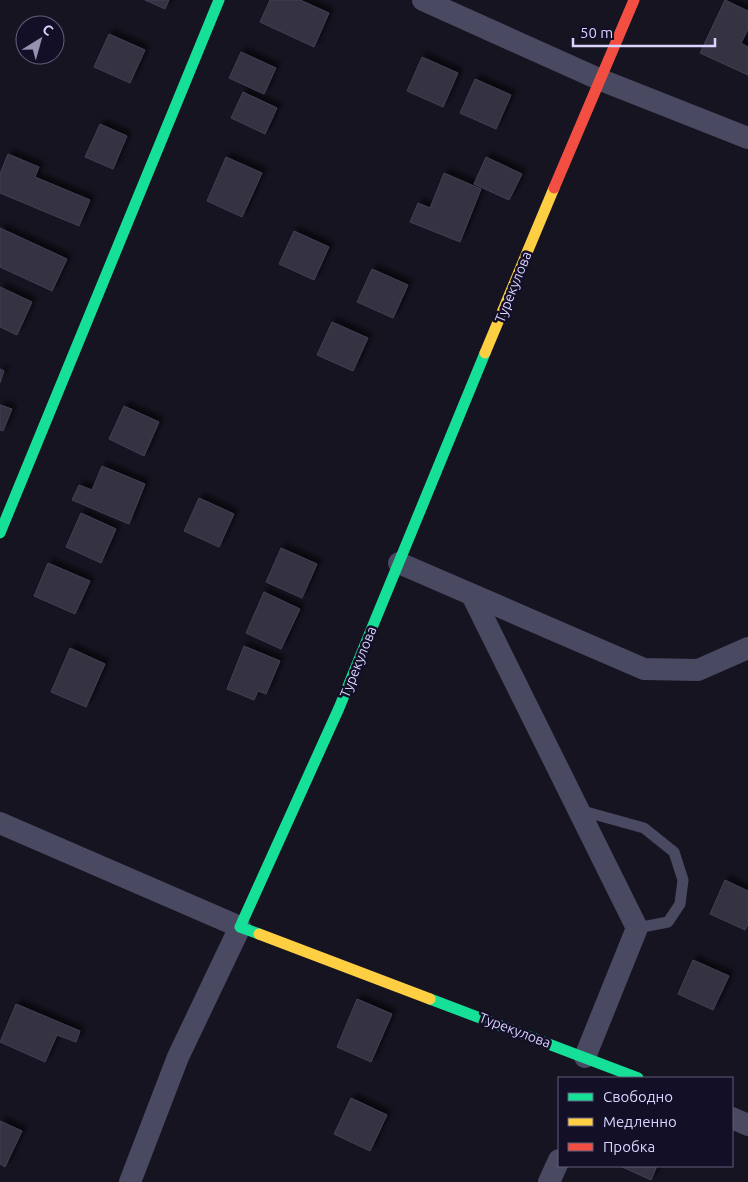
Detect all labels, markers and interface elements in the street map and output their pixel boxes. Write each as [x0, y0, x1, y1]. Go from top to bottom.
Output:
north arrow [15, 15, 65, 65]
scale bar [573, 15, 716, 47]
text: С [39, 21, 56, 39]
text: 50 m [580, 24, 613, 41]
street label: Турекулова [491, 249, 535, 325]
street label: Турекулова [336, 624, 380, 700]
street label: Турекулова [477, 1009, 553, 1051]
legend [558, 1077, 733, 1167]
text: Свободно [603, 1088, 673, 1105]
text: Медленно [603, 1113, 677, 1130]
text: Пробка [603, 1138, 655, 1155]

